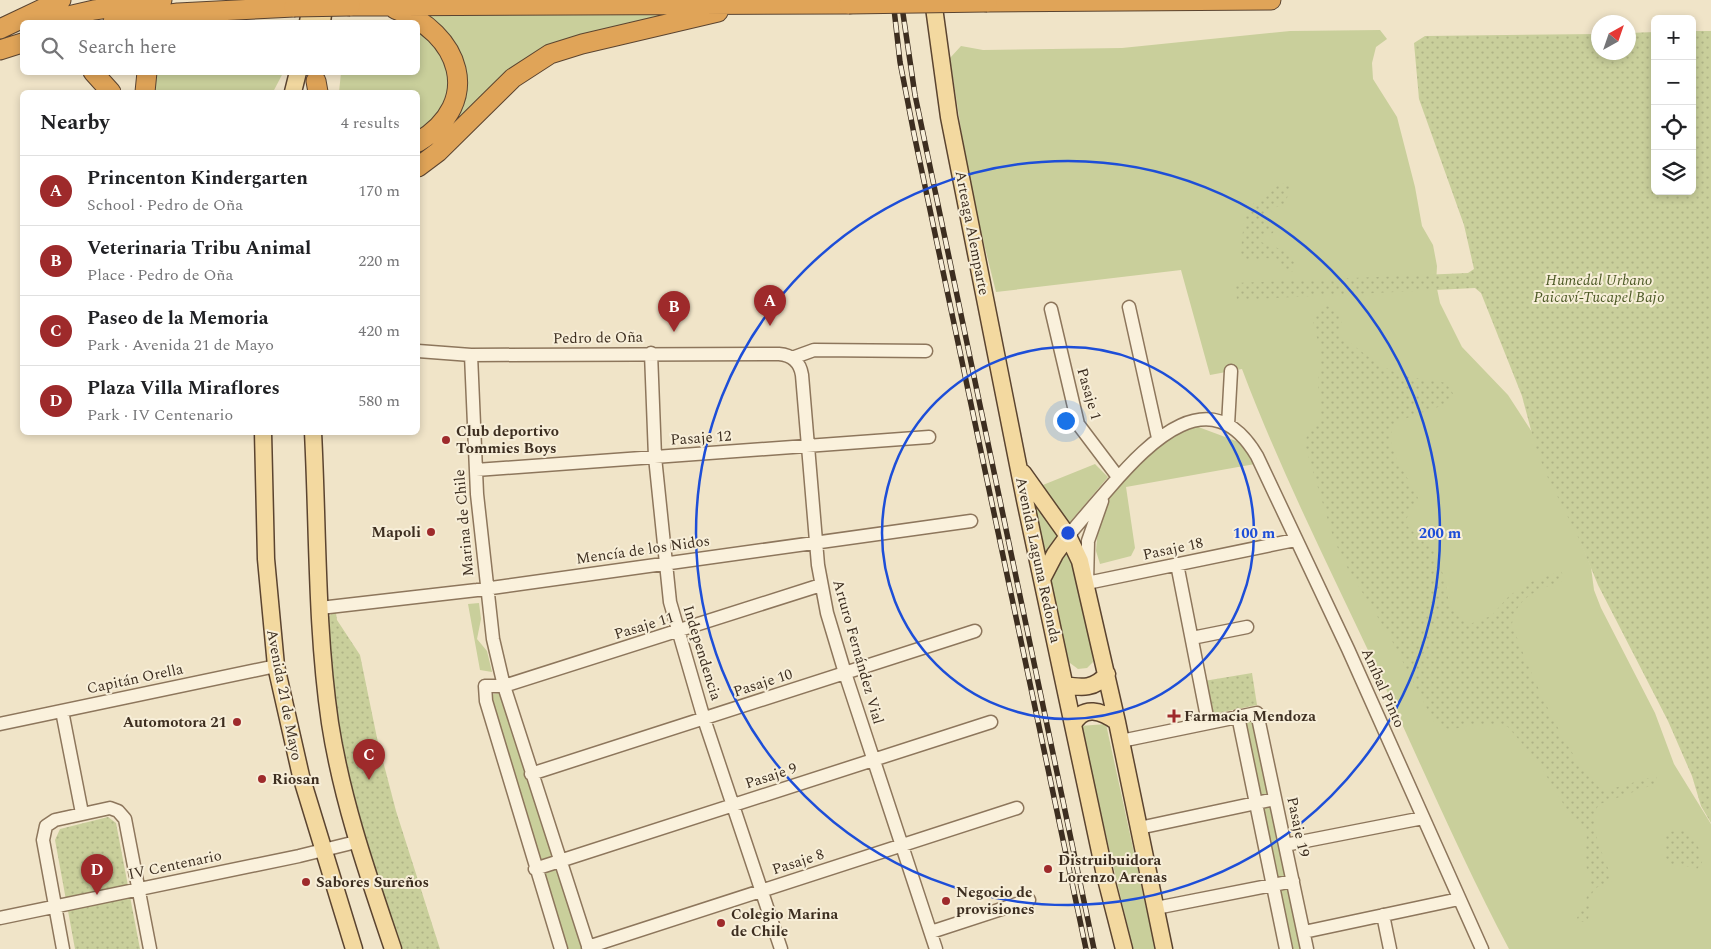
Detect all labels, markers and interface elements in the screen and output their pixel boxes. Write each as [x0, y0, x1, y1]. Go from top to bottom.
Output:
north arrow [1591, 15, 1636, 60]
map controls [1651, 15, 1696, 195]
button: + [1651, 15, 1696, 60]
search box [20, 20, 420, 75]
text: Search here [78, 33, 177, 62]
icon: search [38, 34, 66, 62]
button: − [1651, 60, 1696, 105]
button: locate [1651, 105, 1696, 150]
text: Nearby [40, 107, 110, 139]
text: 4 results [341, 111, 400, 135]
button: layers [1651, 150, 1696, 195]
text: Princenton Kindergarten [87, 164, 308, 193]
street label: Arteaga Alemparte [949, 169, 995, 297]
text: A [50, 179, 62, 203]
text: 170 m [358, 179, 400, 203]
text: School · Pedro de Oña [87, 193, 243, 217]
text: Veterinaria Tribu Animal [87, 234, 311, 263]
text: B [50, 249, 62, 273]
text: 220 m [358, 249, 400, 273]
text: Place · Pedro de Oña [87, 263, 233, 287]
park label: Humedal Urbano Paicaví-Tucapel Bajo [1533, 269, 1665, 309]
pin: A [754, 285, 786, 326]
pin: B [658, 291, 690, 332]
text: Paseo de la Memoria [87, 304, 269, 333]
text: C [50, 319, 62, 343]
text: 420 m [358, 319, 400, 343]
street label: Pedro de Oña [553, 326, 644, 350]
text: Park · Avenida 21 de Mayo [87, 333, 274, 357]
street label: Pasaje 1 [1071, 365, 1107, 423]
text: Plaza Villa Miraflores [87, 374, 280, 403]
text: D [50, 389, 62, 413]
text: 580 m [358, 389, 400, 413]
text: Park · IV Centenario [87, 403, 233, 427]
your location [1053, 408, 1079, 434]
place label: Club deportivo Tommies Boys [456, 420, 559, 460]
street label: Pasaje 12 [670, 424, 732, 452]
marker: Club deportivo Tommies Boys [440, 434, 452, 446]
street label: Marina de Chile [448, 468, 480, 578]
street label: Avenida Laguna Redonda [1009, 475, 1067, 646]
place label: Mapoli [371, 521, 421, 544]
text: 100 m [1233, 522, 1276, 545]
text: 200 m [1419, 522, 1462, 545]
centre of rings [1059, 524, 1077, 542]
marker: Mapoli [425, 526, 437, 538]
street label: Mencía de los Nidos [574, 529, 712, 571]
street label: Pasaje 18 [1141, 531, 1205, 567]
street label: Arturo Fernández Vial [826, 577, 890, 727]
street label: Independencia [677, 603, 728, 704]
street label: Pasaje 11 [611, 606, 677, 646]
street label: Avenida 21 de Mayo [260, 628, 308, 762]
street label: Aníbal Pinto [1355, 645, 1411, 731]
street label: Capitán Orella [85, 657, 186, 700]
street label: Pasaje 10 [730, 663, 796, 703]
place label: Farmacia Mendoza [1184, 705, 1316, 728]
marker: Farmacia Mendoza [1168, 710, 1180, 722]
place label: Automotora 21 [123, 711, 227, 734]
marker: Automotora 21 [231, 716, 243, 728]
pin: C [353, 739, 385, 780]
street label: Pasaje 9 [742, 757, 800, 795]
place label: Riosan [272, 768, 320, 791]
marker: Riosan [256, 773, 268, 785]
street label: Pasaje 19 [1280, 795, 1316, 859]
street label: Pasaje 8 [769, 843, 827, 881]
street label: IV Centenario [126, 844, 224, 886]
place label: Distruibuidora Lorenzo Arenas [1058, 849, 1167, 889]
pin: D [81, 854, 113, 895]
marker: Distruibuidora Lorenzo Arenas [1042, 863, 1054, 875]
place label: Sabores Sureños [316, 871, 429, 894]
marker: Sabores Sureños [300, 876, 312, 888]
place label: Negocio de provisiones [956, 881, 1035, 921]
marker: Negocio de provisiones [940, 895, 952, 907]
place label: Colegio Marina de Chile [731, 903, 839, 943]
marker: Colegio Marina de Chile [715, 917, 727, 929]

